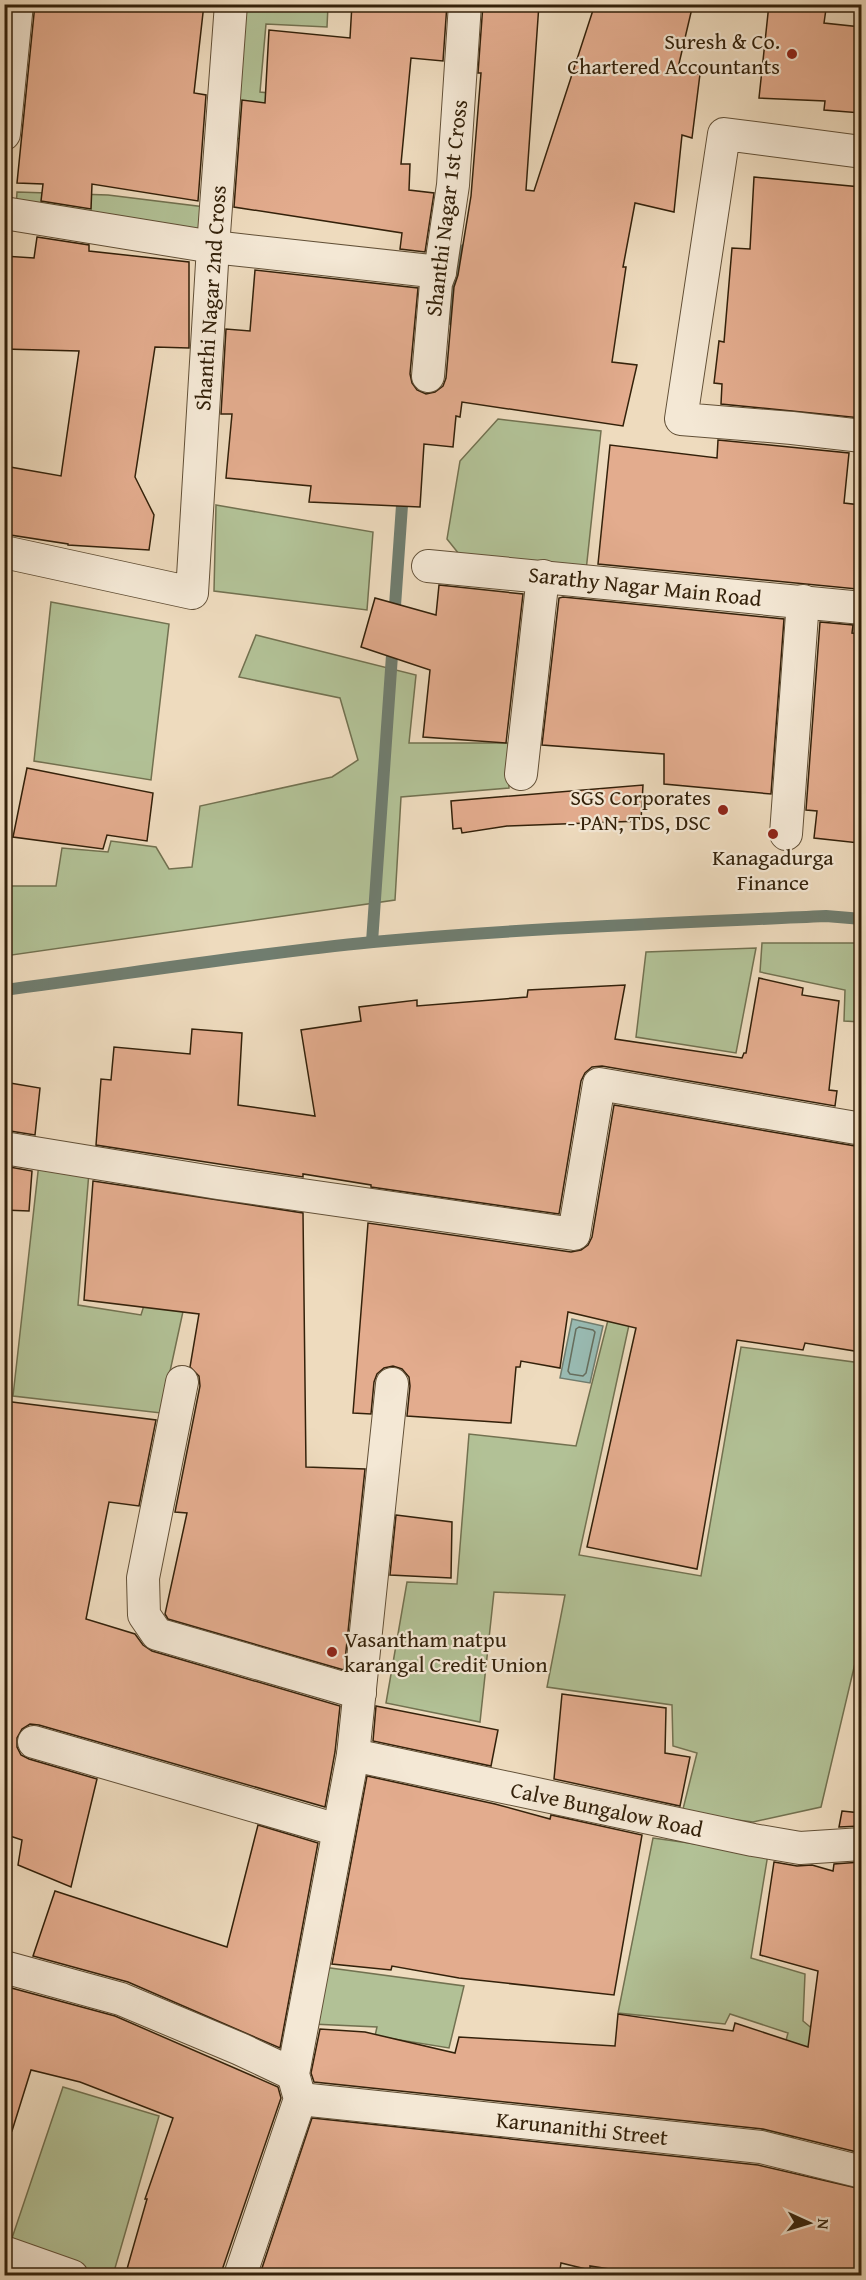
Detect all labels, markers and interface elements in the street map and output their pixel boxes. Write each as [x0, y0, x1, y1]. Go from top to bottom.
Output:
place label: Suresh & Co. Chartered Accountants [567, 25, 780, 82]
marker: Suresh & Co. Chartered Accountants [785, 47, 799, 61]
street label: Shanthi Nagar 1st Cross [417, 98, 475, 318]
street label: Shanthi Nagar 2nd Cross [186, 184, 234, 412]
street label: Sarathy Nagar Main Road [527, 558, 763, 614]
place label: SGS Corporates - PAN, TDS, DSC [567, 781, 711, 838]
marker: SGS Corporates - PAN, TDS, DSC [716, 803, 730, 817]
marker: Kanagadurga Finance [766, 827, 780, 841]
place label: Kanagadurga Finance [712, 841, 834, 898]
place label: Vasantham natpu karangal Credit Union [344, 1623, 548, 1680]
marker: Vasantham natpu karangal Credit Union [325, 1645, 339, 1659]
street label: Calve Bungalow Road [508, 1773, 706, 1845]
street label: Karunanithi Street [495, 2103, 670, 2153]
north arrow [779, 2193, 839, 2253]
text: N [812, 2218, 836, 2231]

